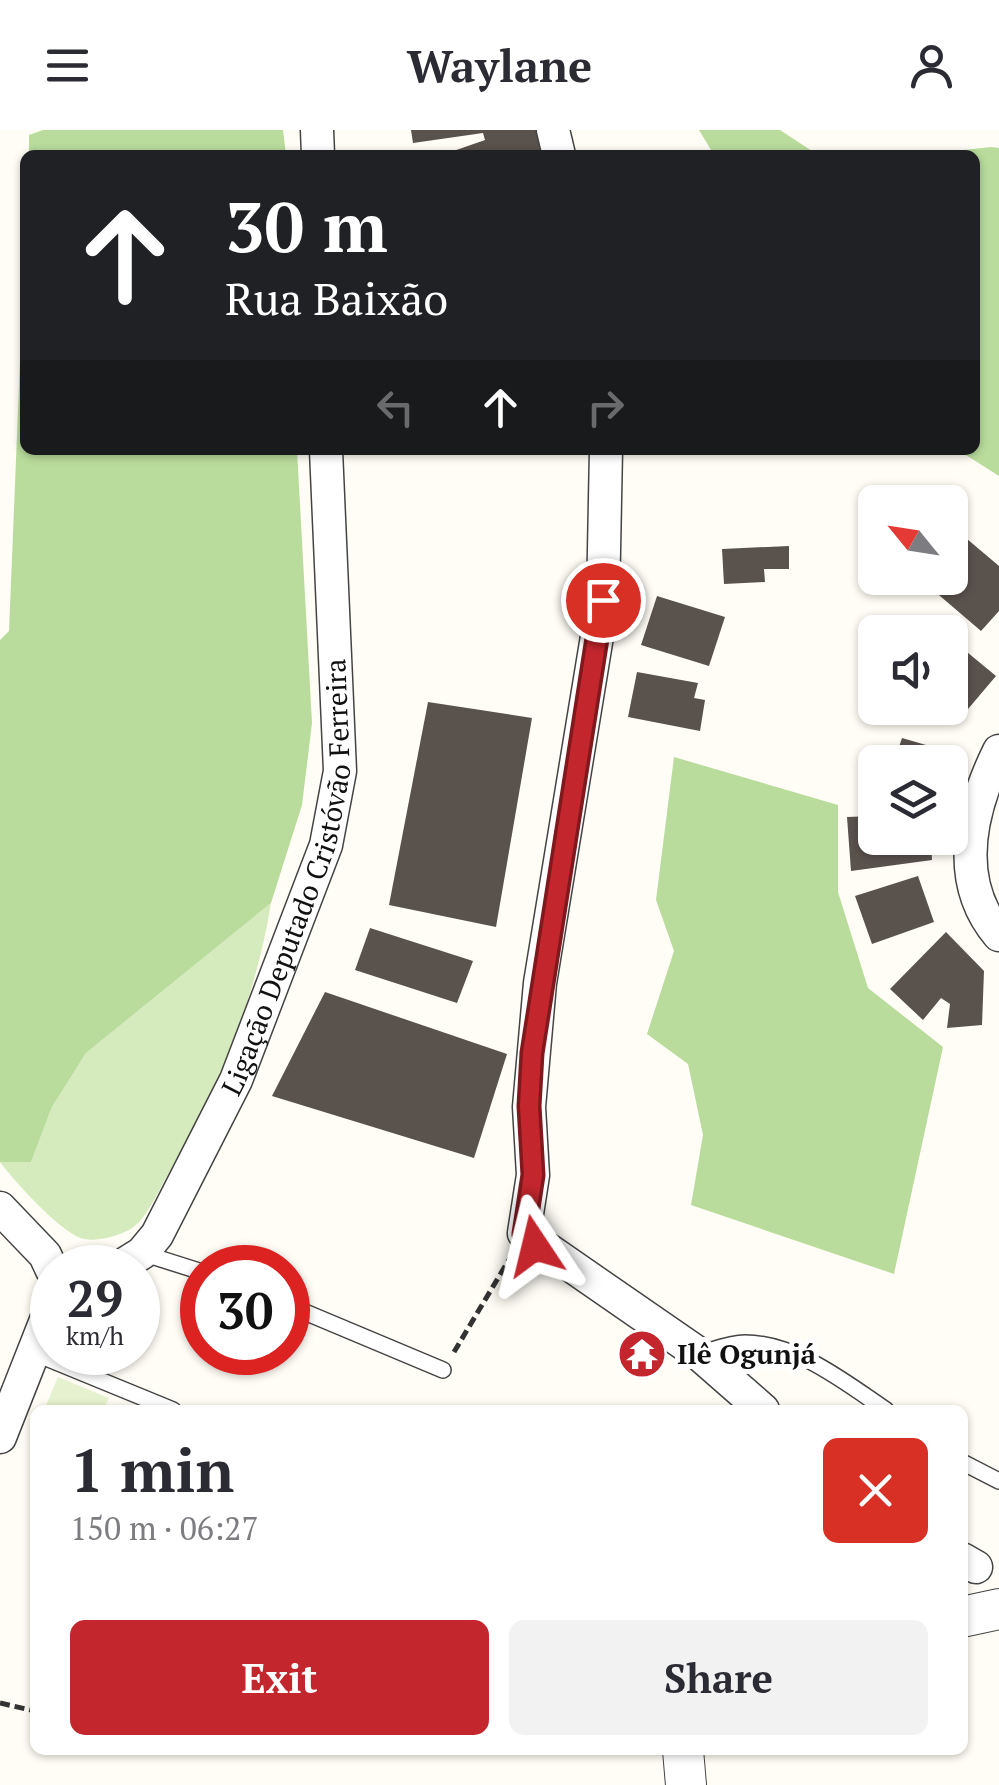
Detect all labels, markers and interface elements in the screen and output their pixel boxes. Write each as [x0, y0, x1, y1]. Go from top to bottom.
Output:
text: Waylane [407, 35, 592, 95]
icon: menu [40, 38, 95, 93]
icon: person [904, 38, 959, 93]
text: 30 m [225, 179, 388, 272]
icon: ahead [60, 190, 190, 320]
text: Rua Baixão [225, 268, 448, 328]
icon: left [368, 380, 423, 435]
icon: ahead [473, 380, 528, 435]
icon: right [578, 380, 633, 435]
north arrow [858, 485, 968, 595]
map controls [858, 485, 968, 855]
pin [561, 558, 646, 643]
icon: arrive [576, 573, 631, 628]
button: sound [858, 615, 968, 725]
street label: Ligação Deputado Cristóvão Ferreira [212, 658, 359, 1101]
button: layers [858, 745, 968, 855]
position arrow [483, 1194, 587, 1298]
speed limit sign: 30 [180, 1245, 310, 1375]
text: 29 [67, 1265, 123, 1331]
text: km/h [66, 1319, 124, 1352]
temple icon: Ilê Ogunjá [616, 1328, 668, 1380]
place label: Ilê Ogunjá [677, 1335, 817, 1372]
text: 1 min [70, 1430, 234, 1509]
button: close [823, 1438, 928, 1543]
text: 150 m · 06:27 [70, 1507, 258, 1549]
button: Exit [70, 1620, 489, 1735]
button: Share [509, 1620, 928, 1735]

